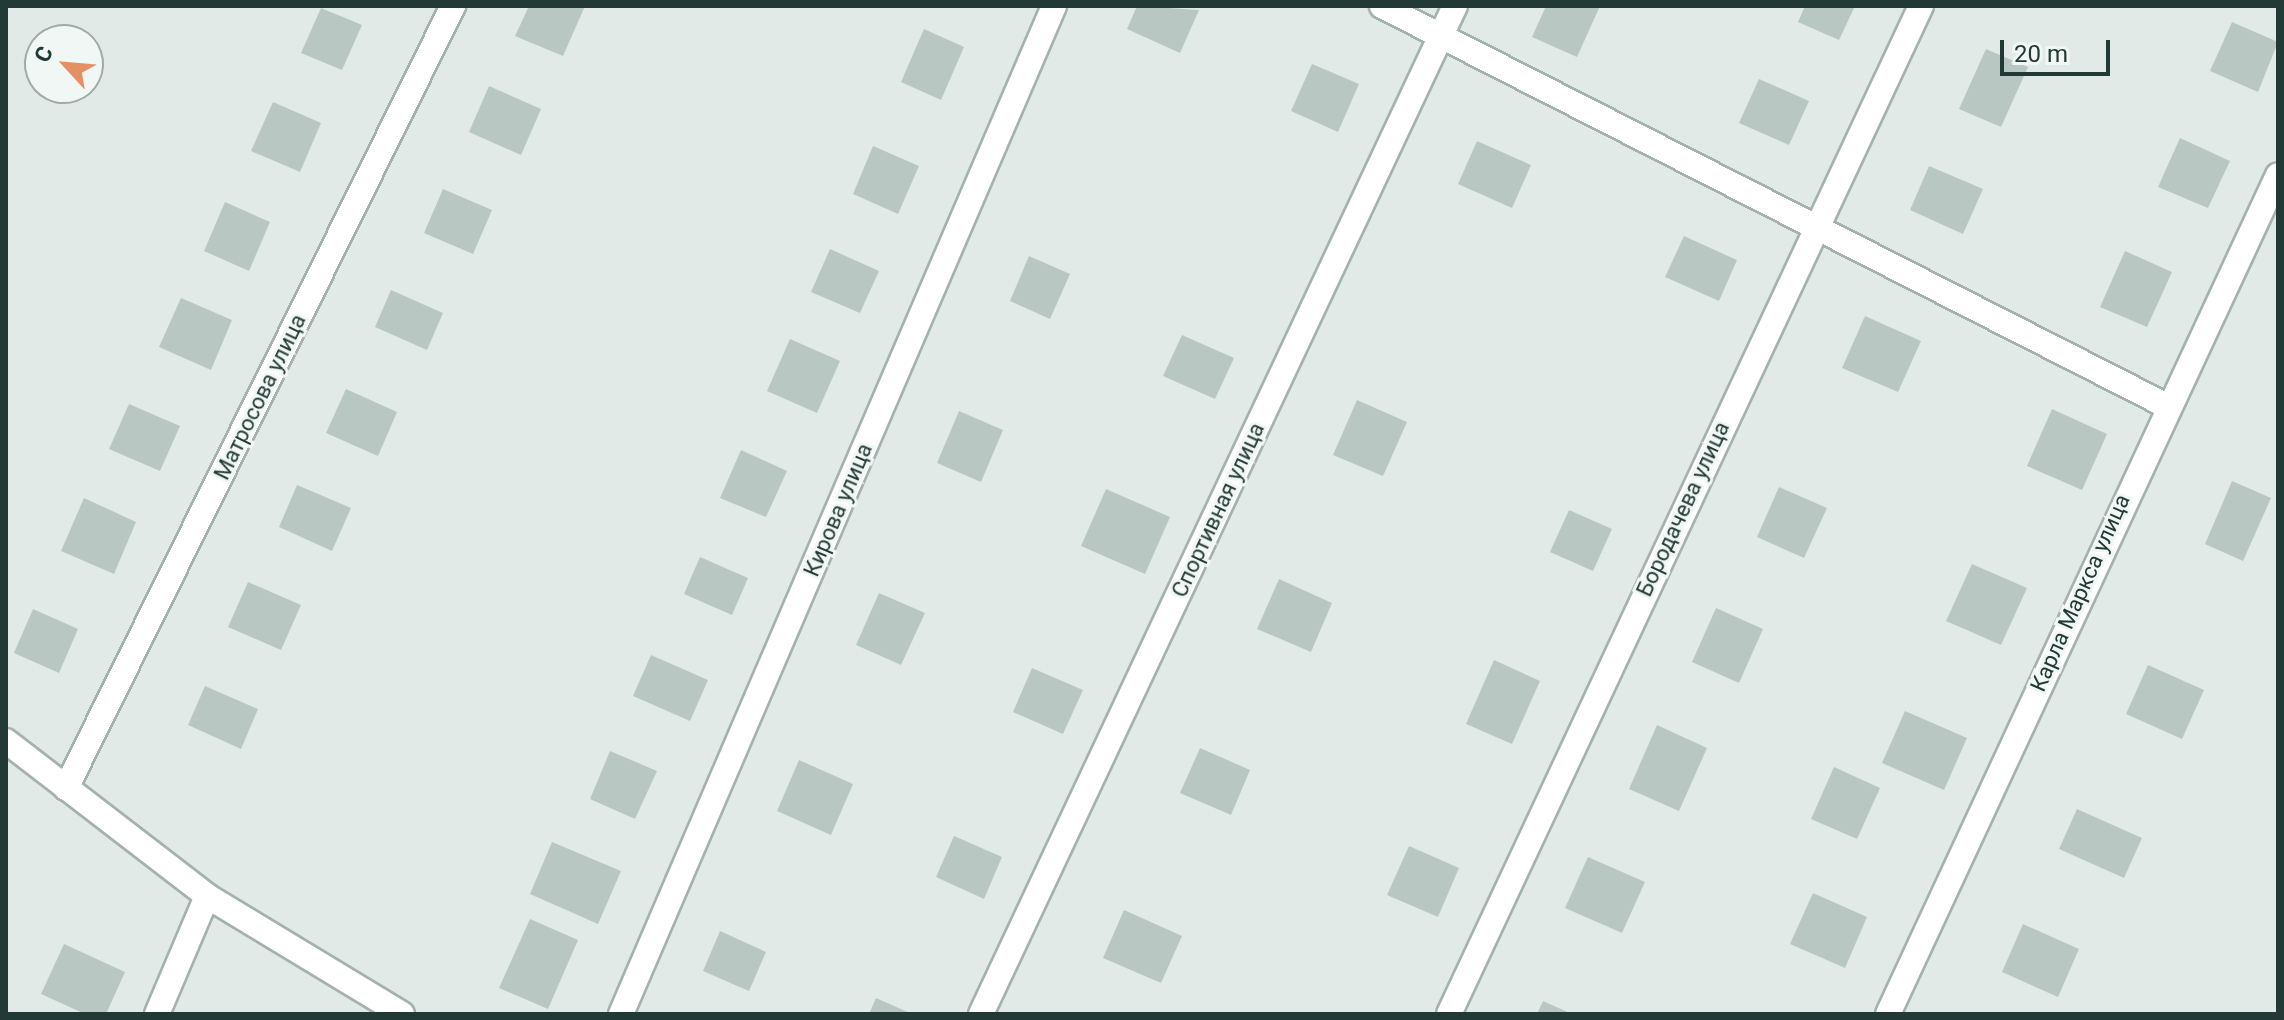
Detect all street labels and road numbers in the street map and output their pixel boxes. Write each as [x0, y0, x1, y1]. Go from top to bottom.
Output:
street label: Матросова улица [208, 310, 312, 484]
street label: Бородачева улица [1631, 417, 1735, 601]
street label: Спортивная улица [1166, 419, 1270, 601]
street label: Кирова улица [798, 440, 878, 580]
street label: Карла Маркса улица [2025, 490, 2135, 696]

